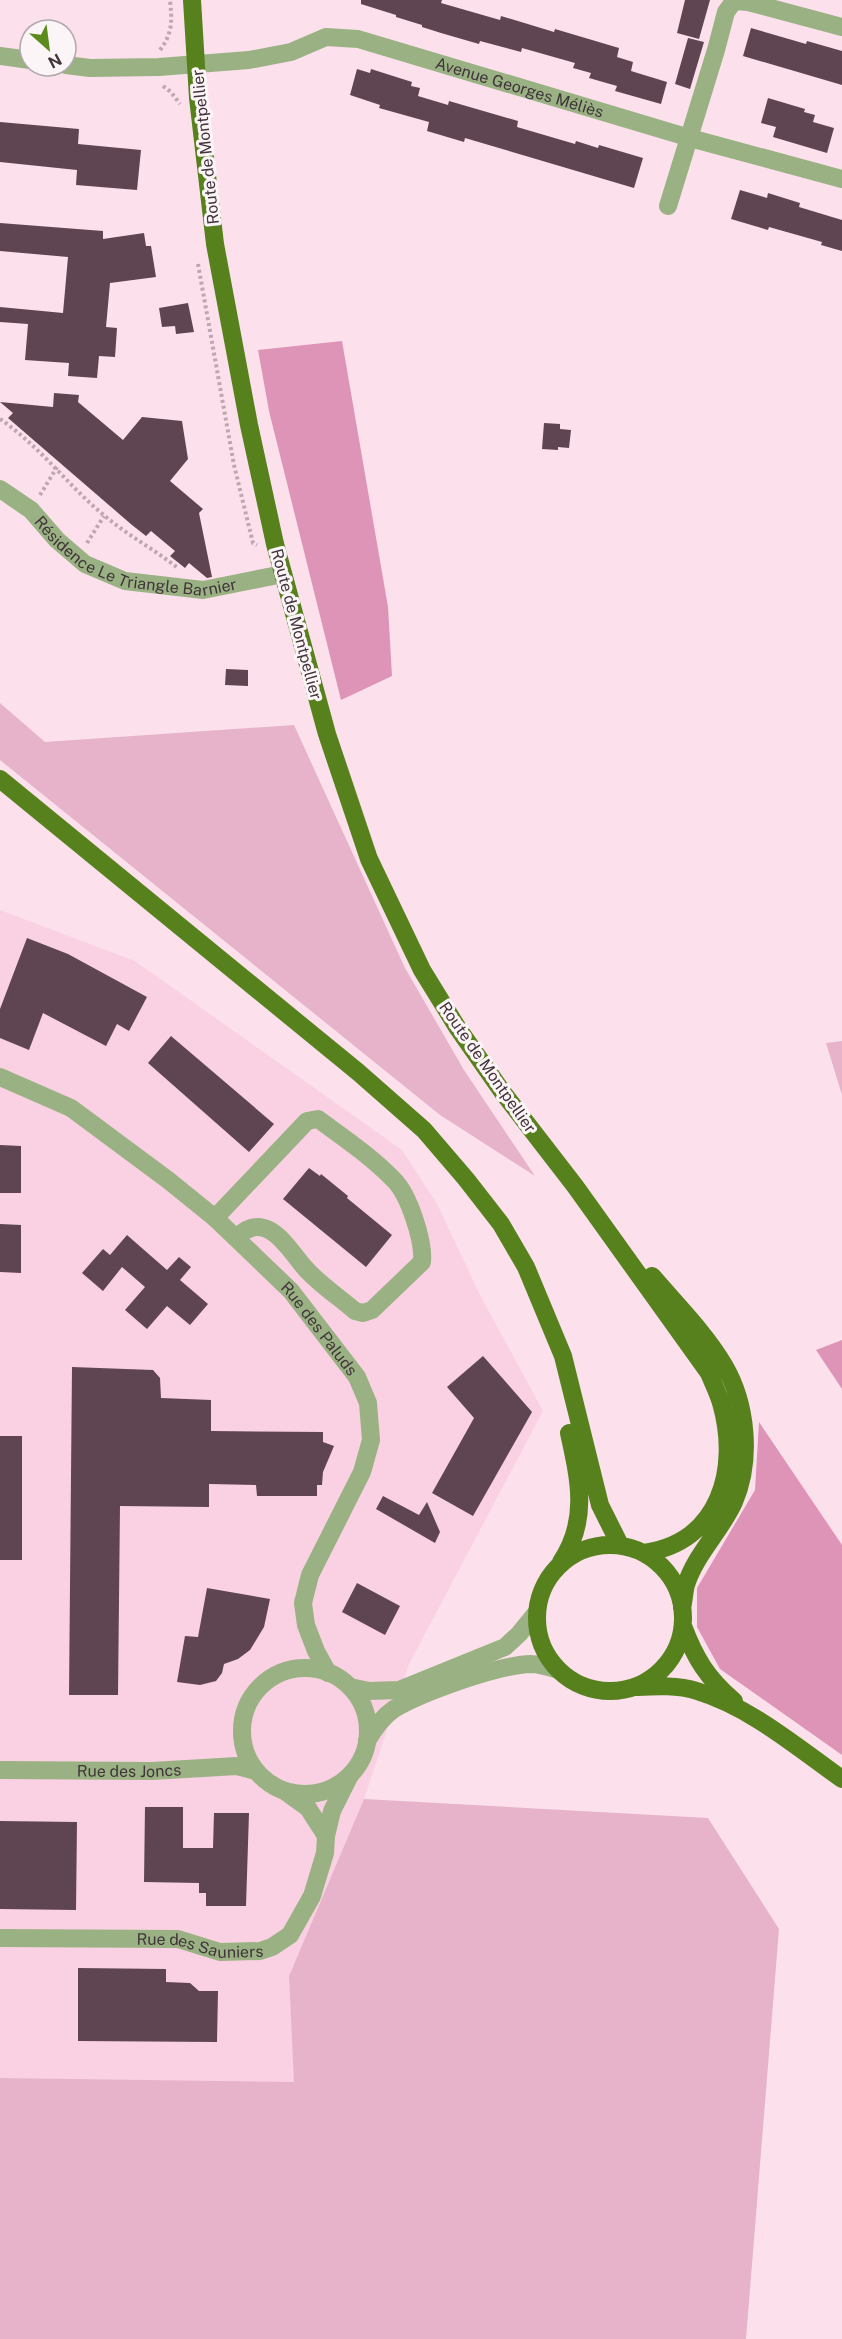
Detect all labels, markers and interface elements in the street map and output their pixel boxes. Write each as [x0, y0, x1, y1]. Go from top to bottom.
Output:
north arrow [18, 18, 78, 78]
text: N [45, 49, 65, 72]
street label: Avenue Georges Méliès [433, 54, 606, 122]
street label: Route de Montpellier [188, 69, 223, 225]
street label: Résidence Le Triangle Barnier [30, 512, 238, 600]
street label: Route de Montpellier [267, 547, 326, 702]
street label: Route de Montpellier [435, 998, 540, 1136]
street label: Rue des Paluds [277, 1278, 361, 1379]
street label: Rue des Joncs [77, 1760, 182, 1781]
street label: Rue des Sauniers [137, 1930, 264, 1962]

